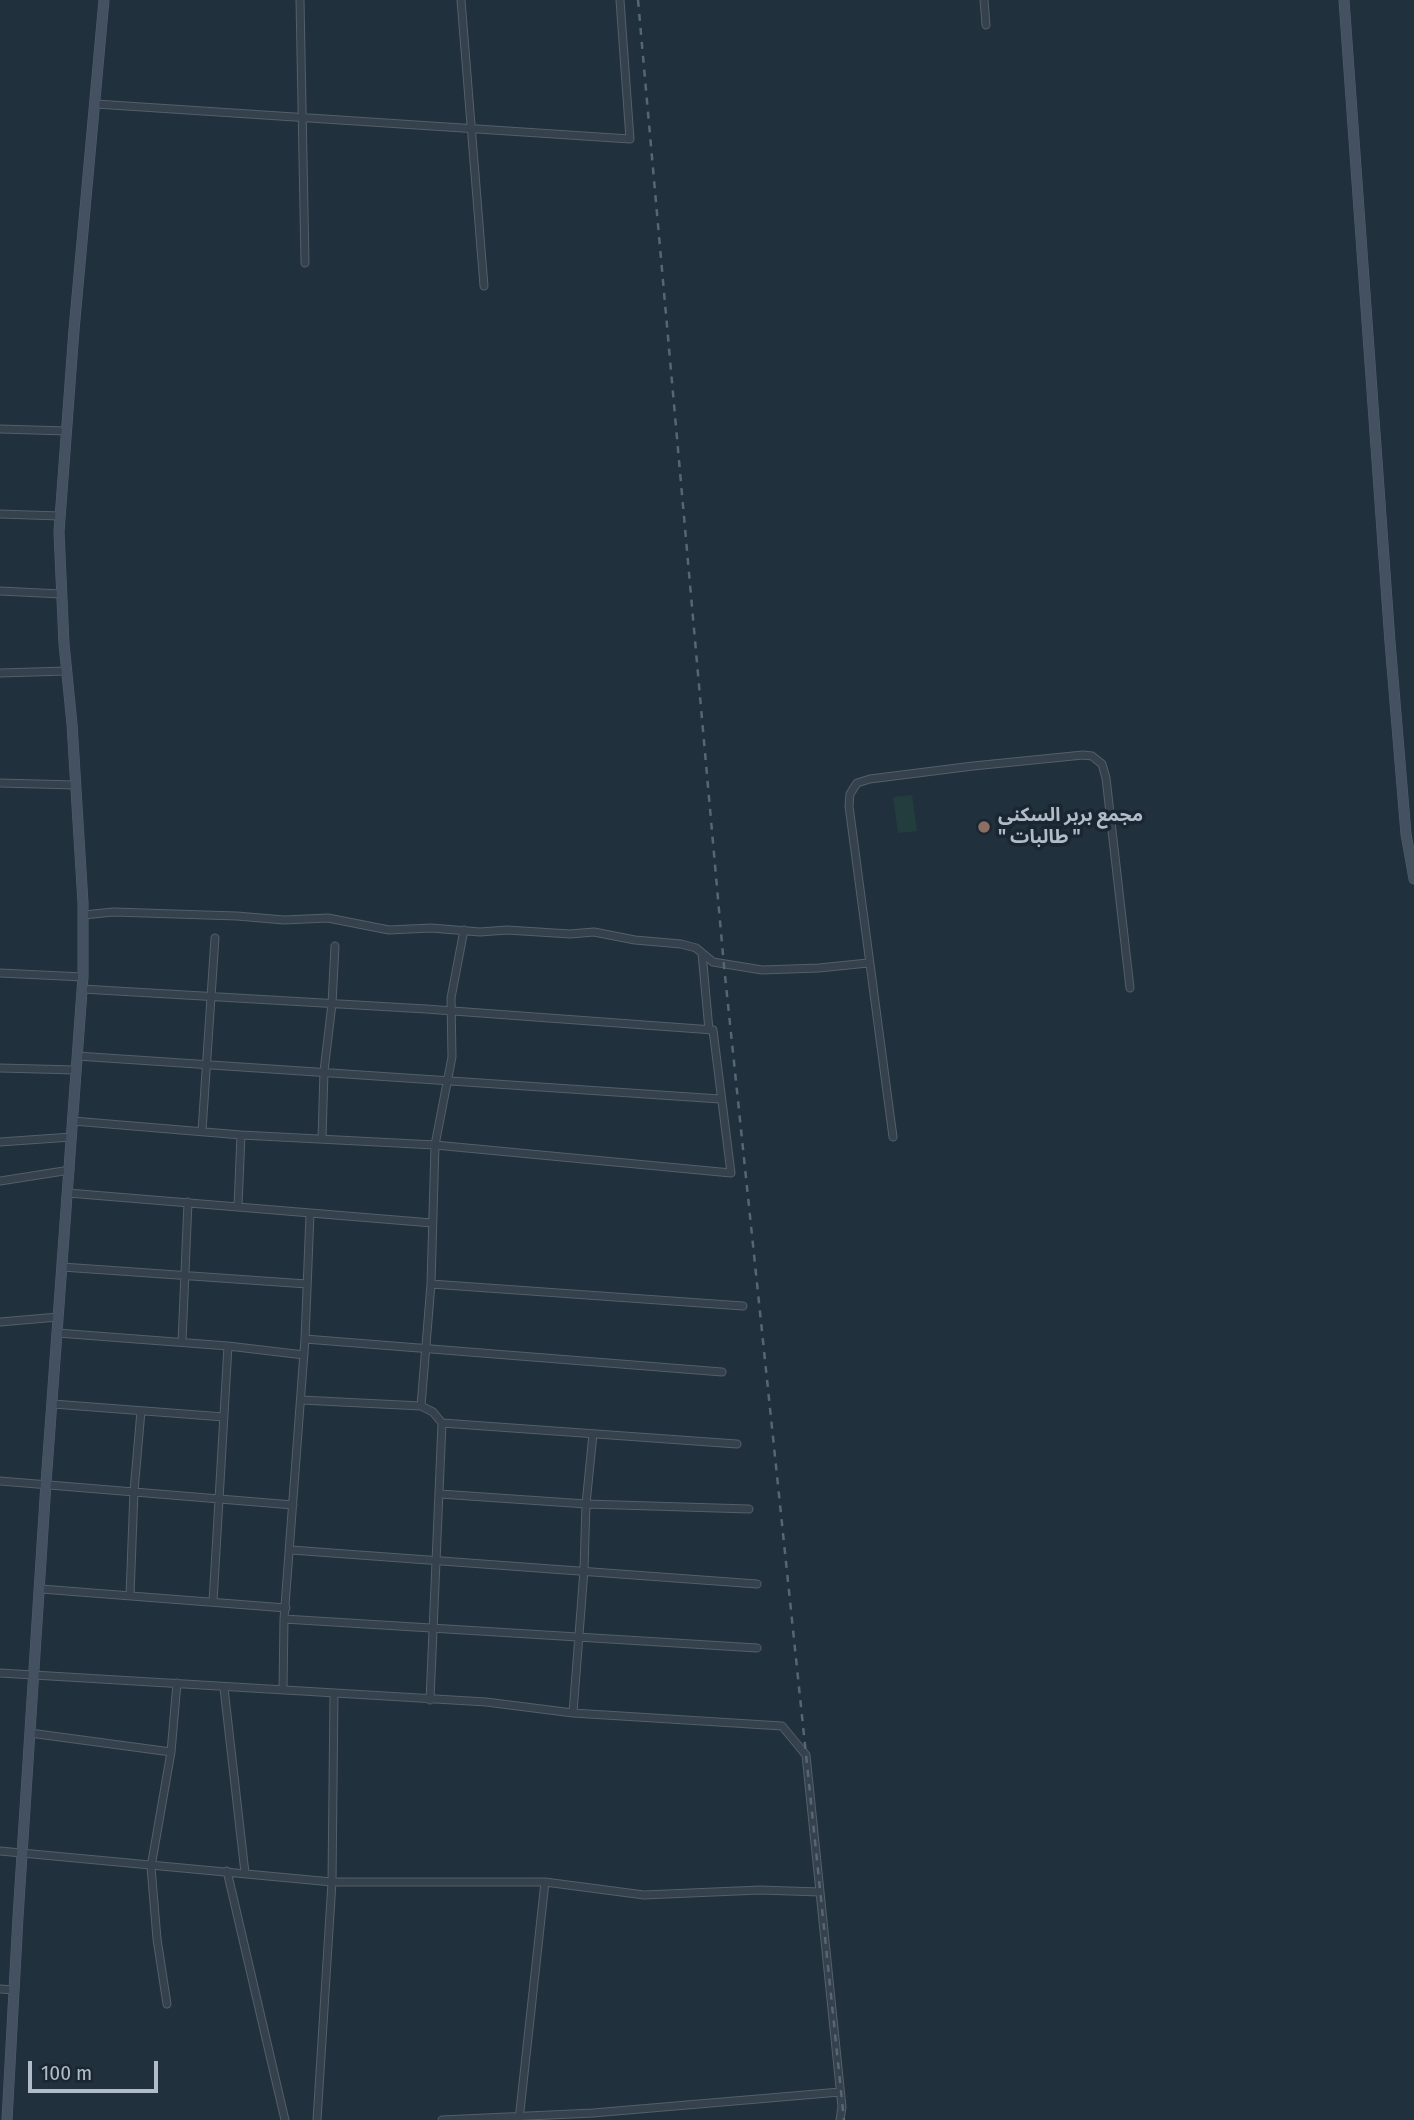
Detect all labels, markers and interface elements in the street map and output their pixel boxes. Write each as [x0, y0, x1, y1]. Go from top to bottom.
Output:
place label: مجمع بربر السكني " طالبات " [998, 805, 1143, 849]
marker: مجمع بربر السكني " طالبات " [976, 819, 992, 835]
scale bar [32, 2046, 161, 2090]
text: 100 m [41, 2060, 92, 2086]

